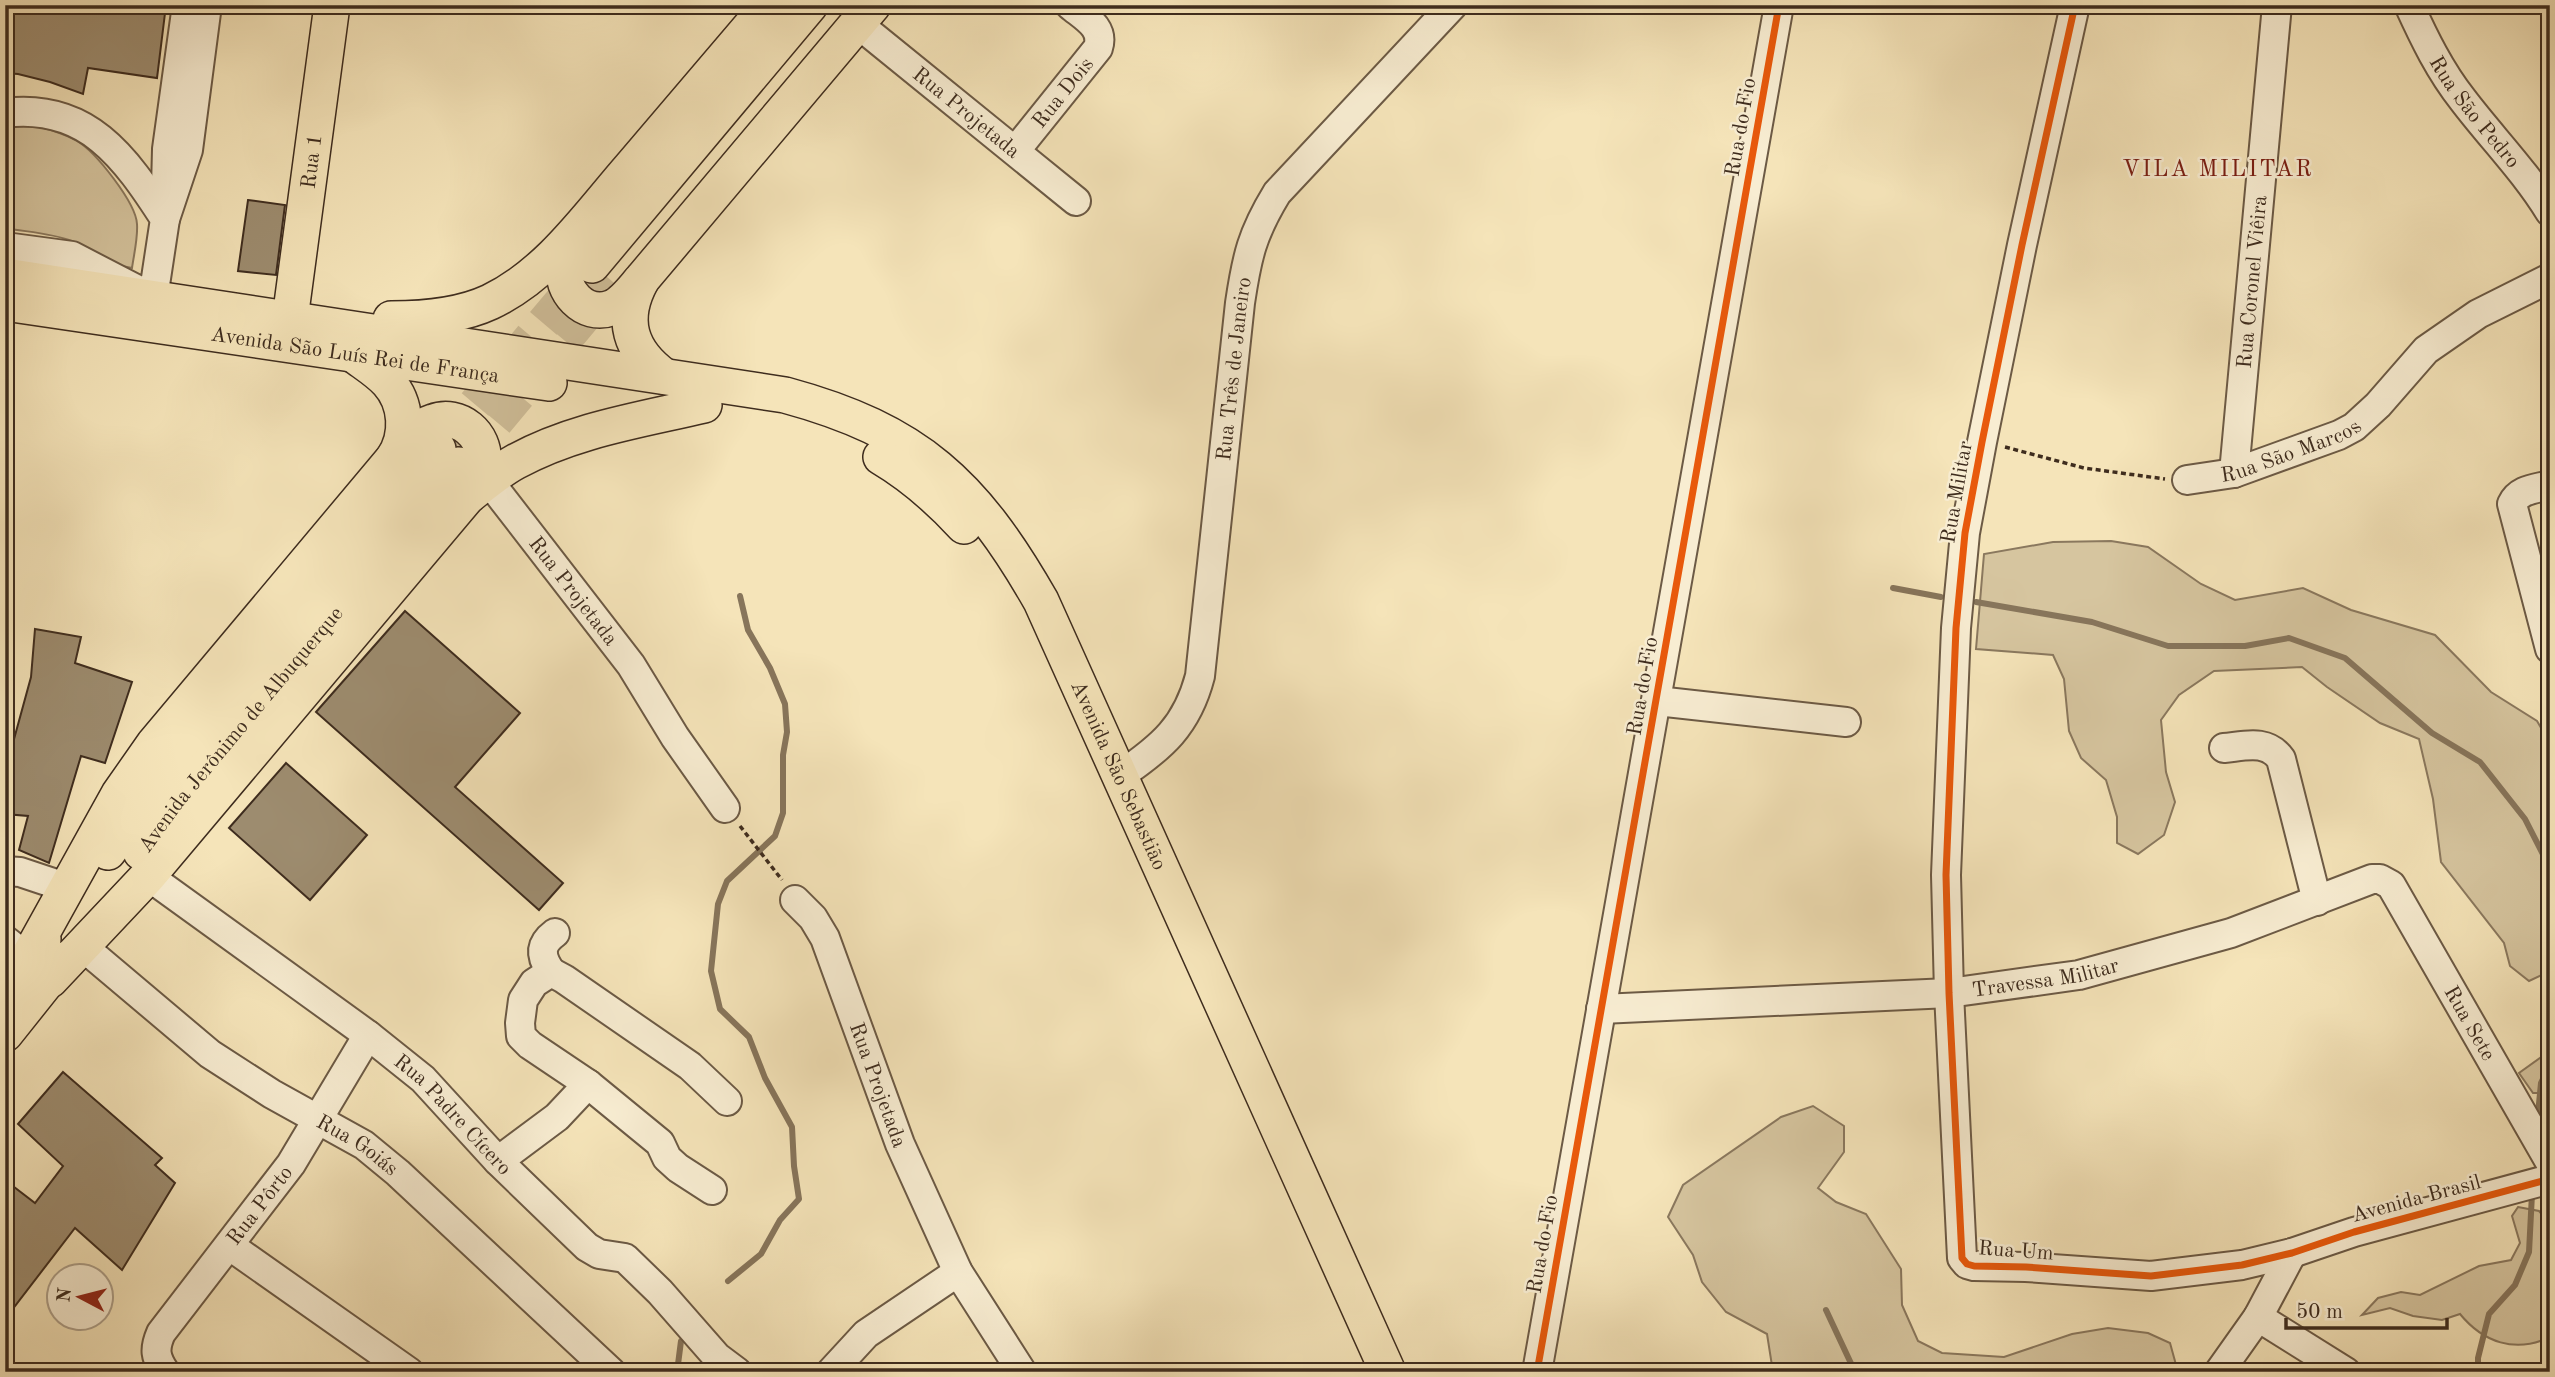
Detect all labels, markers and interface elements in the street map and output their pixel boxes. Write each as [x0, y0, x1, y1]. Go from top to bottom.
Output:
street label: Rua São Pedro [2424, 53, 2523, 173]
street label: Rua Dois [1029, 54, 1098, 133]
street label: Rua Projetada [908, 64, 1023, 163]
street label: Rua do Fio [1722, 76, 1761, 178]
street label: Rua 1 [299, 133, 327, 190]
district label: VILA MILITAR [2122, 158, 2314, 181]
street label: Rua Coronel Viêira [2235, 194, 2271, 370]
street label: Rua Três de Janeiro [1214, 276, 1256, 462]
street label: Avenida São Luís Rei de França [209, 324, 501, 388]
street label: Rua São Marcos [2220, 417, 2366, 487]
street label: Rua Militar [1938, 439, 1977, 545]
street label: Rua Projetada [524, 533, 621, 650]
street label: Avenida Jerônimo de Albuquerque [135, 603, 348, 857]
street label: Rua do Fio [1624, 635, 1663, 737]
street label: Avenida São Sebastião [1066, 678, 1170, 874]
street label: Travessa Militar [1971, 955, 2122, 1002]
street label: Rua Sete [2439, 983, 2499, 1065]
street label: Rua Projetada [845, 1020, 909, 1151]
street label: Rua Padre Cícero [389, 1051, 515, 1180]
street label: Rua Goiás [313, 1112, 402, 1180]
street label: Rua Pôrto [224, 1163, 297, 1250]
street label: Avenida Brasil [2350, 1172, 2483, 1227]
street label: Rua do Fio [1524, 1193, 1563, 1295]
street label: Rua Um [1977, 1238, 2054, 1265]
north arrow [46, 1262, 116, 1332]
text: N [55, 1286, 76, 1304]
scale bar [2286, 1286, 2446, 1330]
text: 50 m [2296, 1302, 2343, 1323]

